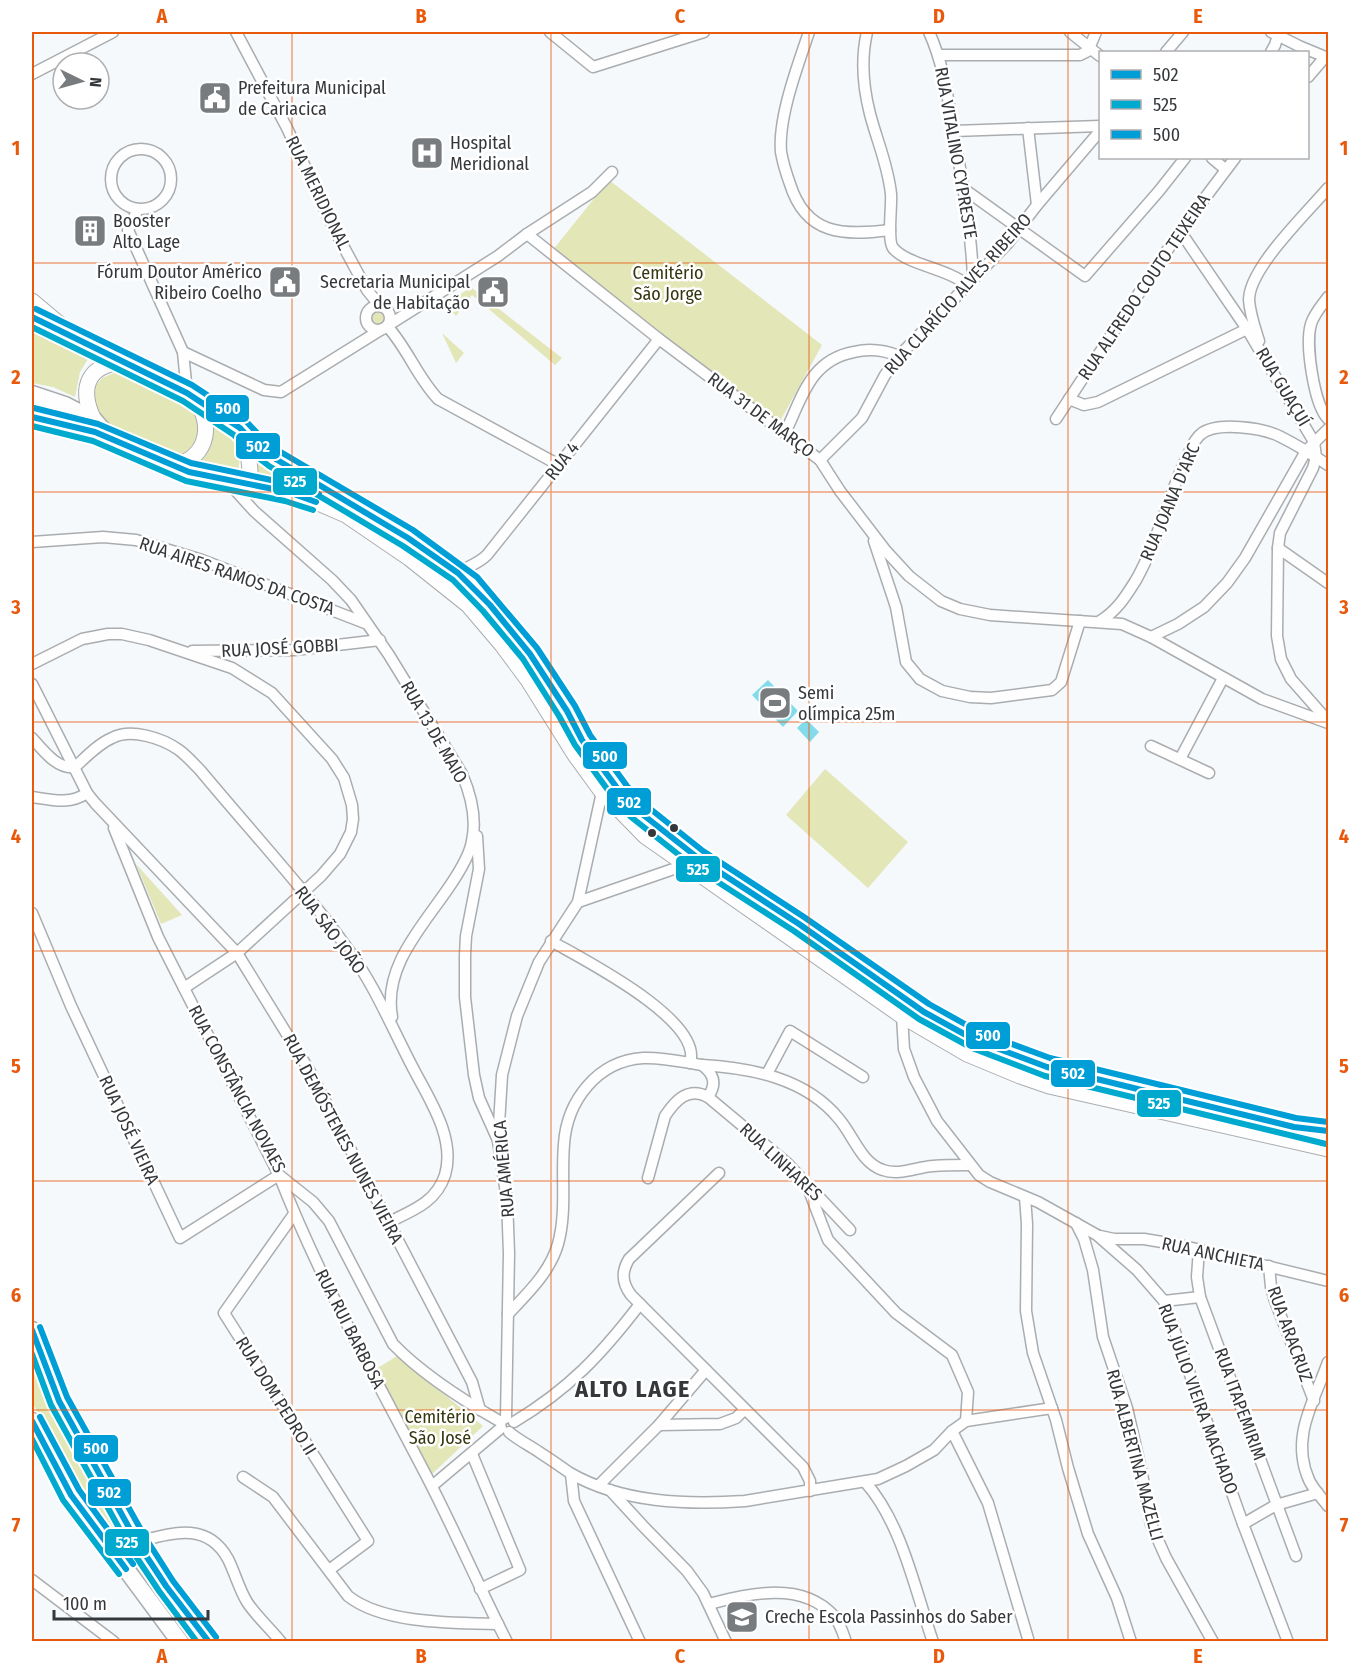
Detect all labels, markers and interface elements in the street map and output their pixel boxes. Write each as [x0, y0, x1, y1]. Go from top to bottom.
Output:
text: A [156, 4, 169, 28]
text: B [415, 4, 427, 28]
text: C [675, 4, 686, 28]
text: D [933, 4, 945, 28]
text: E [1193, 4, 1203, 28]
north arrow [51, 51, 111, 111]
legend [1099, 51, 1309, 159]
text: 502 [1153, 64, 1178, 86]
street label: RUA VITALINO CYPRESTE [930, 65, 982, 241]
text: N [86, 77, 105, 88]
place label: Prefeitura Municipal de Cariacica [238, 77, 386, 120]
public building icon: Prefeitura Municipal de Cariacica [197, 80, 233, 116]
text: 525 [1153, 94, 1177, 116]
text: 500 [1153, 124, 1180, 146]
street label: RUA MERIDIONAL [281, 132, 355, 254]
place label: Hospital Meridional [450, 132, 529, 175]
hospital icon: Hospital Meridional [409, 135, 445, 171]
text: 1 [12, 136, 20, 160]
text: 1 [1340, 136, 1348, 160]
street label: RUA ALFREDO COUTO TEIXEIRA [1073, 189, 1215, 384]
street label: RUA CLARÍCIO ALVES RIBEIRO [879, 208, 1036, 379]
place label: Booster Alto Lage [113, 210, 180, 253]
building icon: Booster Alto Lage [72, 213, 108, 249]
place label: Fórum Doutor Américo Ribeiro Coelho [97, 261, 262, 304]
park label: Cemitério São Jorge [633, 262, 703, 305]
public building icon: Fórum Doutor Américo Ribeiro Coelho [267, 264, 303, 300]
place label: Secretaria Municipal de Habitação [320, 271, 470, 314]
public building icon: Secretaria Municipal de Habitação [475, 274, 511, 310]
street label: RUA GUAÇUÍ [1251, 343, 1316, 431]
text: 2 [10, 365, 21, 389]
text: 2 [1338, 365, 1349, 389]
street label: RUA 31 DE MARÇO [703, 368, 819, 462]
line badge: 500 [205, 394, 250, 423]
text: 500 [215, 399, 241, 418]
line badge: 502 [235, 432, 281, 460]
text: 502 [246, 437, 271, 456]
street label: RUA 4 [540, 437, 584, 485]
street label: RUA JOANA D'ARC [1135, 440, 1205, 564]
line badge: 525 [272, 467, 318, 496]
text: 525 [284, 472, 307, 491]
street label: RUA AIRES RAMOS DA COSTA [136, 532, 338, 620]
text: 3 [10, 595, 21, 619]
text: 3 [1338, 595, 1349, 619]
street label: RUA JOSÉ GOBBI [221, 633, 339, 662]
street label: RUA 13 DE MAIO [396, 677, 472, 787]
place label: Semi olímpica 25m [798, 682, 895, 725]
sports icon: Semi olímpica 25m [757, 685, 793, 721]
line badge: 500 [582, 741, 628, 770]
text: 500 [592, 747, 618, 766]
line badge: 502 [606, 787, 652, 816]
text: 502 [617, 793, 642, 812]
unlabelled marker [668, 822, 680, 834]
text: 4 [11, 824, 21, 848]
text: 4 [1339, 824, 1349, 848]
unlabelled marker [646, 827, 658, 839]
line badge: 525 [675, 855, 721, 883]
text: 525 [687, 860, 710, 879]
street label: RUA SÃO JOÃO [290, 882, 370, 978]
street label: RUA CONSTÂNCIA NOVAES [184, 1002, 291, 1177]
line badge: 500 [965, 1021, 1011, 1050]
text: 500 [975, 1026, 1001, 1045]
street label: RUA DEMÓSTENES NUNES VIEIRA [278, 1030, 408, 1248]
text: 5 [11, 1054, 21, 1078]
text: 5 [1339, 1054, 1349, 1078]
line badge: 502 [1050, 1059, 1096, 1088]
text: 502 [1061, 1064, 1086, 1083]
street label: RUA JOSÉ VIEIRA [94, 1071, 165, 1189]
line badge: 525 [1136, 1089, 1182, 1118]
text: 525 [1148, 1094, 1171, 1113]
street label: RUA LINHARES [735, 1118, 827, 1206]
street label: RUA AMÉRICA [488, 1119, 519, 1219]
street label: RUA ANCHIETA [1160, 1232, 1267, 1276]
street label: RUA RUI BARBOSA [310, 1265, 390, 1393]
text: 6 [11, 1283, 21, 1307]
street label: RUA ARACRUZ [1263, 1283, 1317, 1385]
text: 6 [1339, 1283, 1349, 1307]
street label: RUA JÚLIO VIEIRA MACHADO [1153, 1300, 1244, 1497]
street label: RUA DOM PEDRO II [231, 1333, 321, 1459]
street label: RUA ITAPEMIRIM [1209, 1345, 1271, 1463]
street label: RUA ALBERTINA MAZELLI [1102, 1367, 1168, 1543]
district label: ALTO LAGE [574, 1375, 691, 1403]
park label: Cemitério São José [405, 1406, 475, 1449]
line badge: 500 [73, 1434, 119, 1463]
text: 500 [83, 1439, 109, 1458]
line badge: 502 [87, 1478, 132, 1507]
text: 502 [97, 1483, 122, 1502]
text: 7 [12, 1513, 21, 1537]
text: 7 [1340, 1513, 1349, 1537]
line badge: 525 [104, 1528, 150, 1557]
text: 525 [116, 1533, 139, 1552]
scale bar [54, 1583, 208, 1621]
text: 100 m [63, 1593, 107, 1615]
school or university icon: Creche Escola Passinhos do Saber [724, 1599, 760, 1635]
place label: Creche Escola Passinhos do Saber [765, 1606, 1013, 1628]
text: A [156, 1644, 169, 1668]
text: B [415, 1644, 427, 1668]
text: C [675, 1644, 686, 1668]
text: D [933, 1644, 945, 1668]
text: E [1193, 1644, 1203, 1668]

